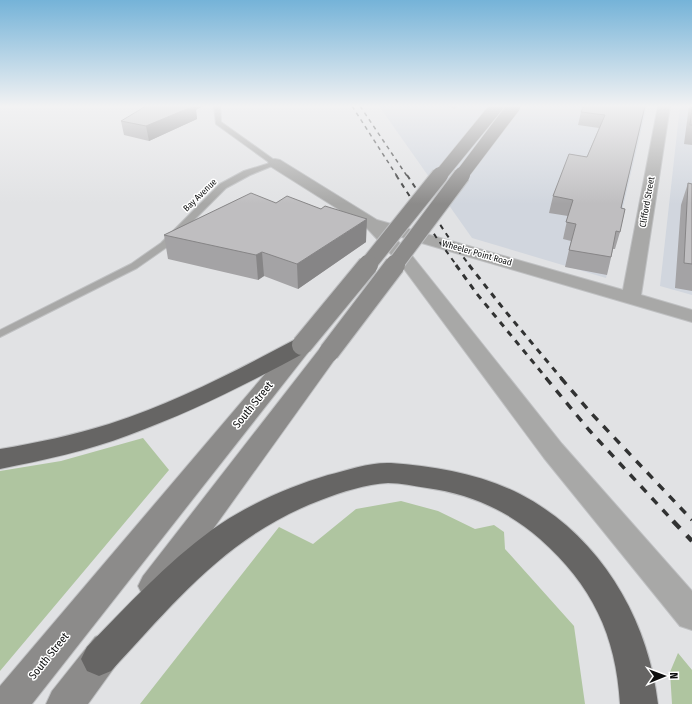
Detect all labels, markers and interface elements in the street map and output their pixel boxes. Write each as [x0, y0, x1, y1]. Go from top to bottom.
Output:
street label: Bay Avenue [181, 176, 219, 213]
street label: Clifford Street [638, 176, 656, 228]
street label: Wheeler Point Road [441, 238, 513, 268]
street label: South Street [230, 379, 276, 431]
street label: South Street [26, 630, 72, 682]
north arrow [644, 656, 684, 696]
text: N [667, 672, 680, 679]

